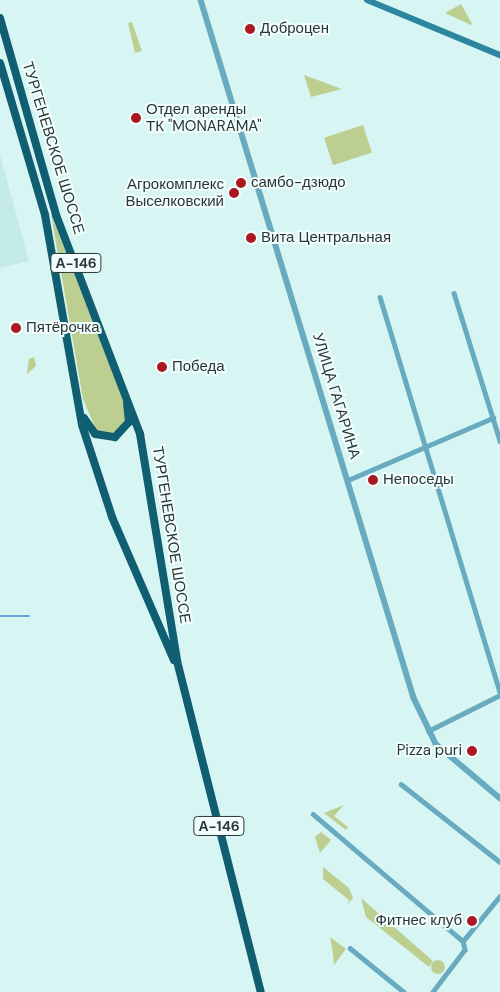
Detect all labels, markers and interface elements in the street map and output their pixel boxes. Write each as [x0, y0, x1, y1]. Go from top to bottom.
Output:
place label: Доброцен [260, 20, 329, 38]
marker: Доброцен [244, 23, 256, 35]
street label: ТУРГЕНЕВСКОЕ ШОССЕ [18, 60, 88, 236]
place label: Отдел аренды ТК "MONARAMA" [146, 100, 262, 135]
marker: Отдел аренды ТК "MONARAMA" [130, 112, 142, 124]
place label: самбо-дзюдо [251, 174, 346, 192]
place label: Агрокомплекс Выселковский [125, 175, 224, 210]
marker: самбо-дзюдо [235, 177, 247, 189]
marker: Агрокомплекс Выселковский [228, 187, 240, 199]
place label: Вита Центральная [261, 229, 391, 247]
marker: Вита Центральная [245, 232, 257, 244]
road number: А-146 [50, 252, 102, 274]
place label: Пятёрочка [26, 319, 100, 337]
marker: Пятёрочка [10, 322, 22, 334]
street label: УЛИЦА ГАГАРИНА [308, 331, 364, 461]
place label: Победа [172, 358, 225, 376]
marker: Победа [156, 361, 168, 373]
street label: ТУРГЕНЕВСКОЕ ШОССЕ [148, 445, 194, 625]
place label: Непоседы [383, 471, 454, 489]
marker: Непоседы [367, 474, 379, 486]
place label: Pizza puri [397, 742, 462, 760]
marker: Pizza puri [466, 745, 478, 757]
road number: А-146 [193, 814, 245, 838]
place label: Фитнес клуб [375, 912, 462, 930]
marker: Фитнес клуб [466, 915, 478, 927]

